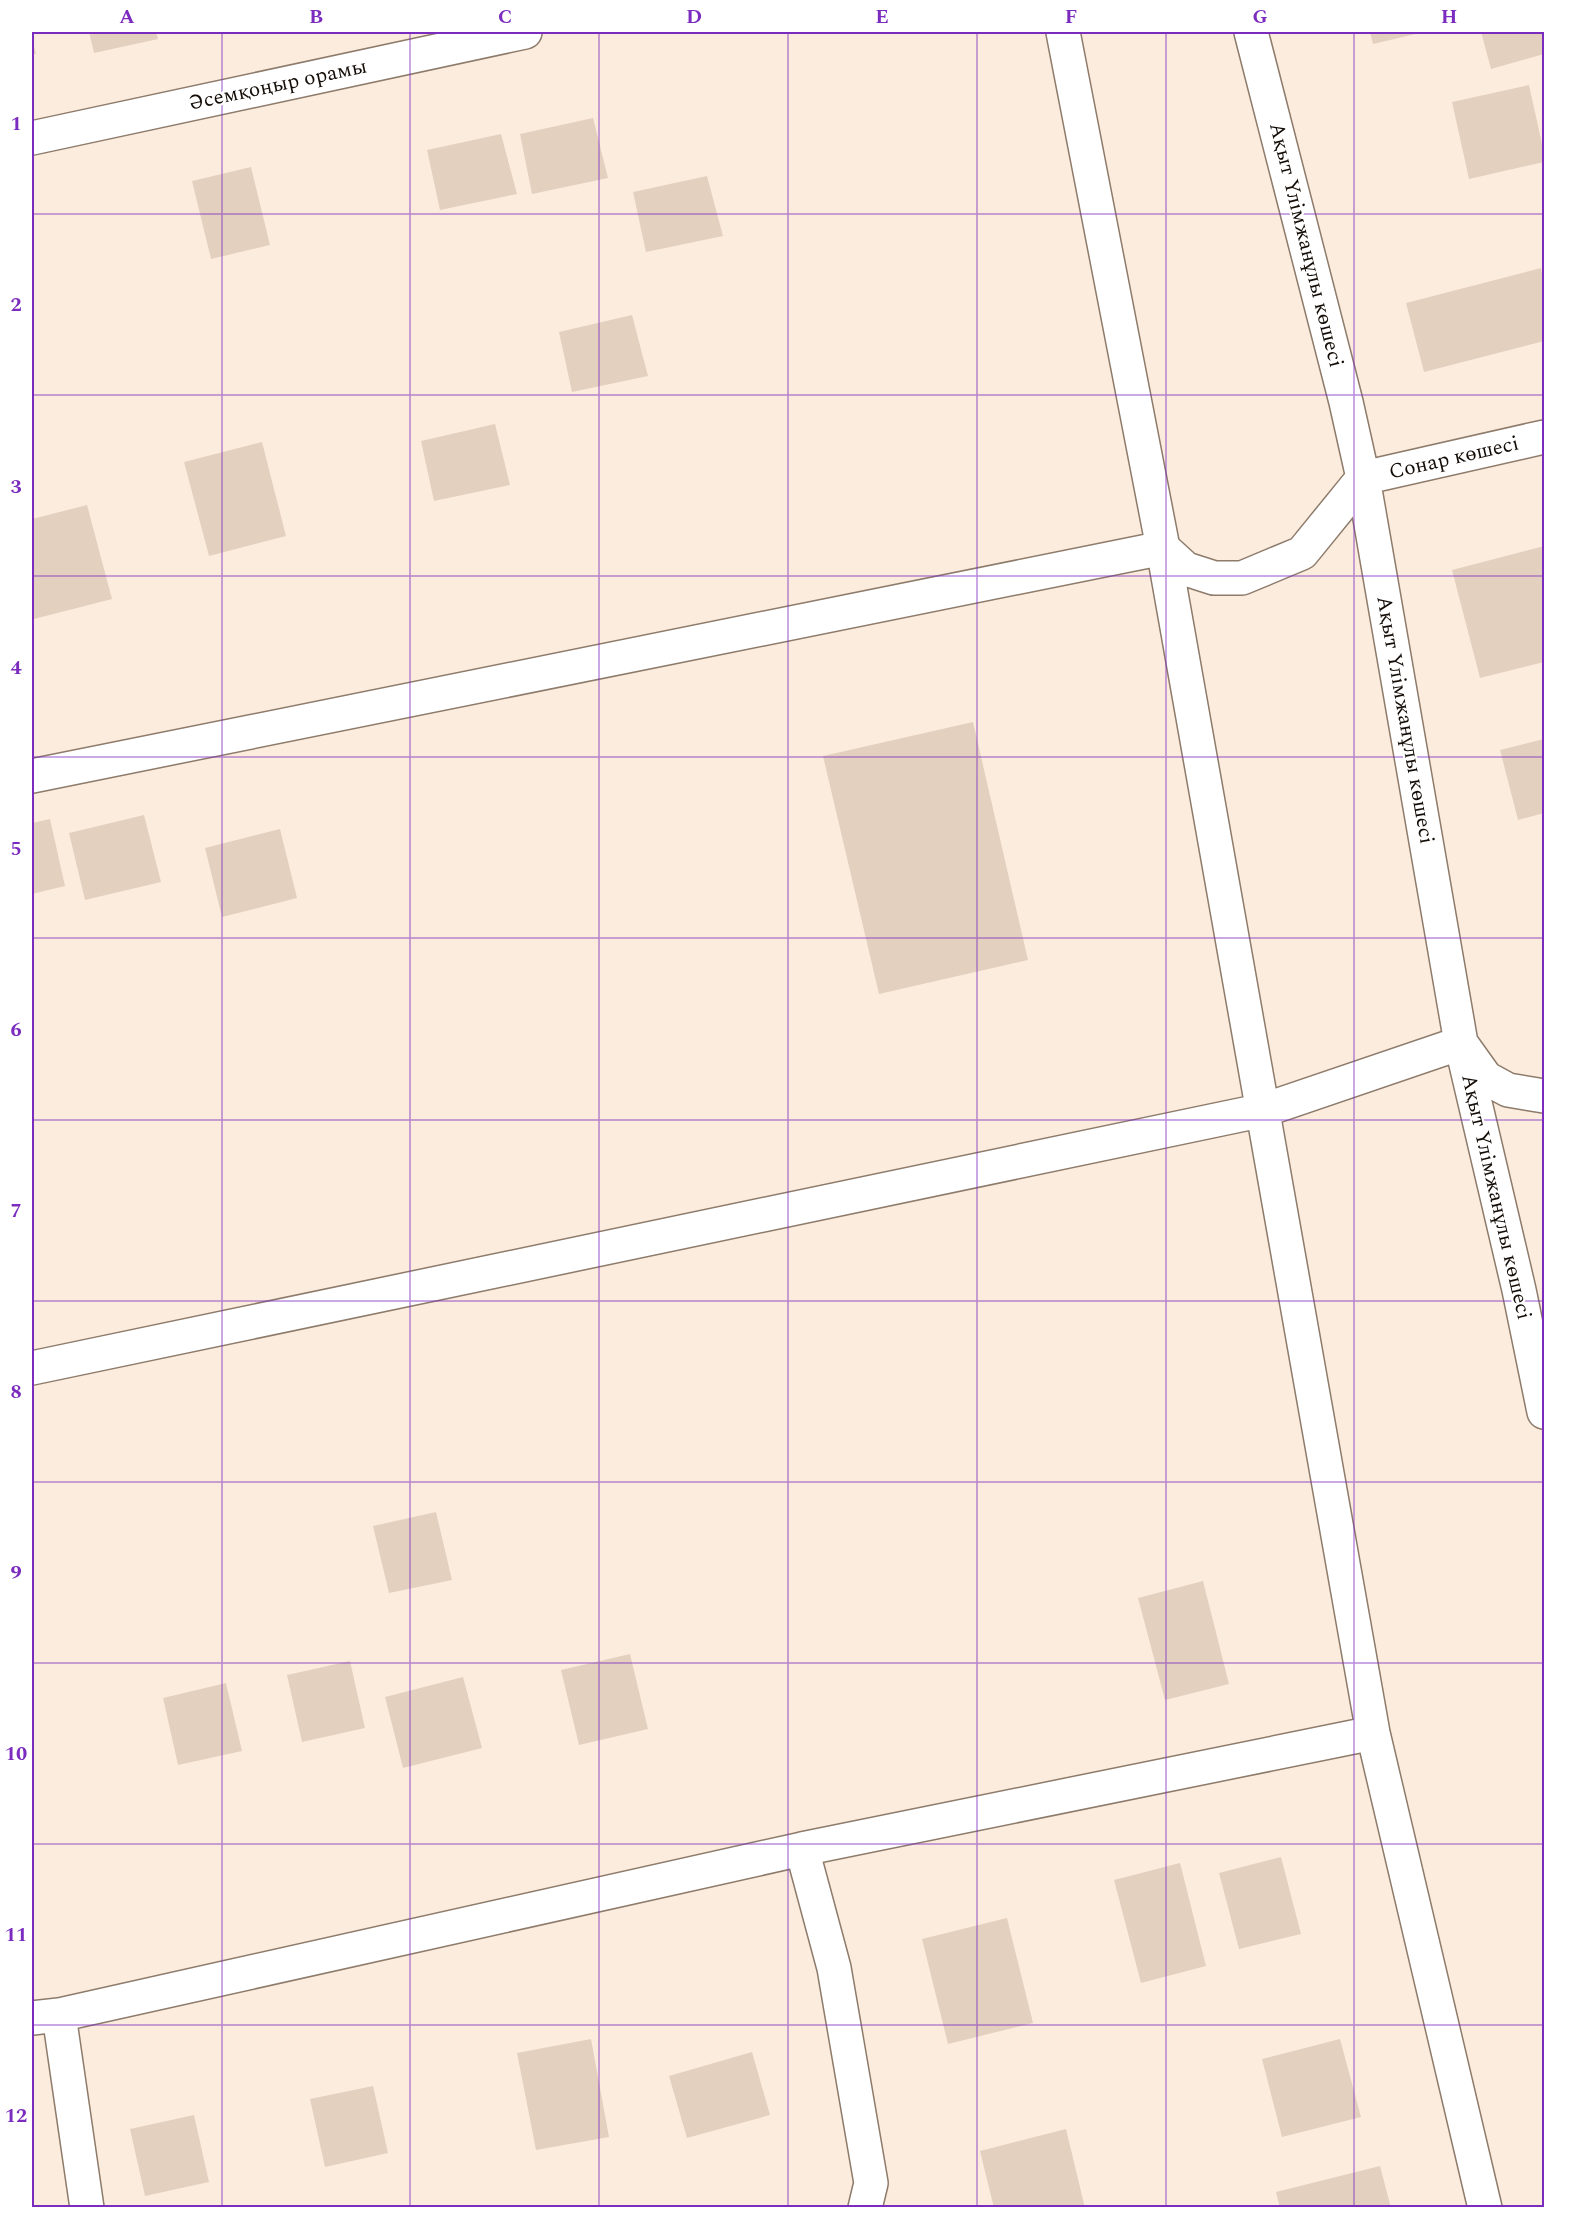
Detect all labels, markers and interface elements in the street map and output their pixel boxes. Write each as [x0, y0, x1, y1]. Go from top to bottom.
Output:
text: A [119, 2, 135, 32]
text: B [309, 2, 323, 32]
text: C [498, 2, 512, 32]
text: D [686, 2, 702, 32]
text: E [875, 2, 889, 32]
text: F [1065, 2, 1077, 32]
text: G [1252, 2, 1268, 32]
text: H [1441, 2, 1457, 32]
street label: Әсемқоңыр орамы [186, 51, 370, 119]
text: 1 [10, 109, 22, 139]
street label: Ақыт Үлімжанұлы көшесі [1260, 119, 1352, 371]
text: 2 [10, 290, 22, 320]
street label: Сонар көшесі [1386, 427, 1522, 489]
text: 3 [10, 472, 22, 502]
street label: Ақыт Үлімжанұлы көшесі [1367, 594, 1443, 846]
text: 4 [10, 653, 22, 683]
text: 5 [10, 834, 22, 864]
text: 6 [10, 1015, 22, 1045]
street label: Ақыт Үлімжанұлы көшесі [1452, 1071, 1540, 1323]
text: 7 [10, 1196, 22, 1226]
text: 8 [10, 1377, 22, 1407]
text: 9 [10, 1558, 22, 1588]
text: 10 [5, 1739, 27, 1769]
text: 11 [5, 1920, 27, 1950]
text: 12 [5, 2101, 27, 2131]

